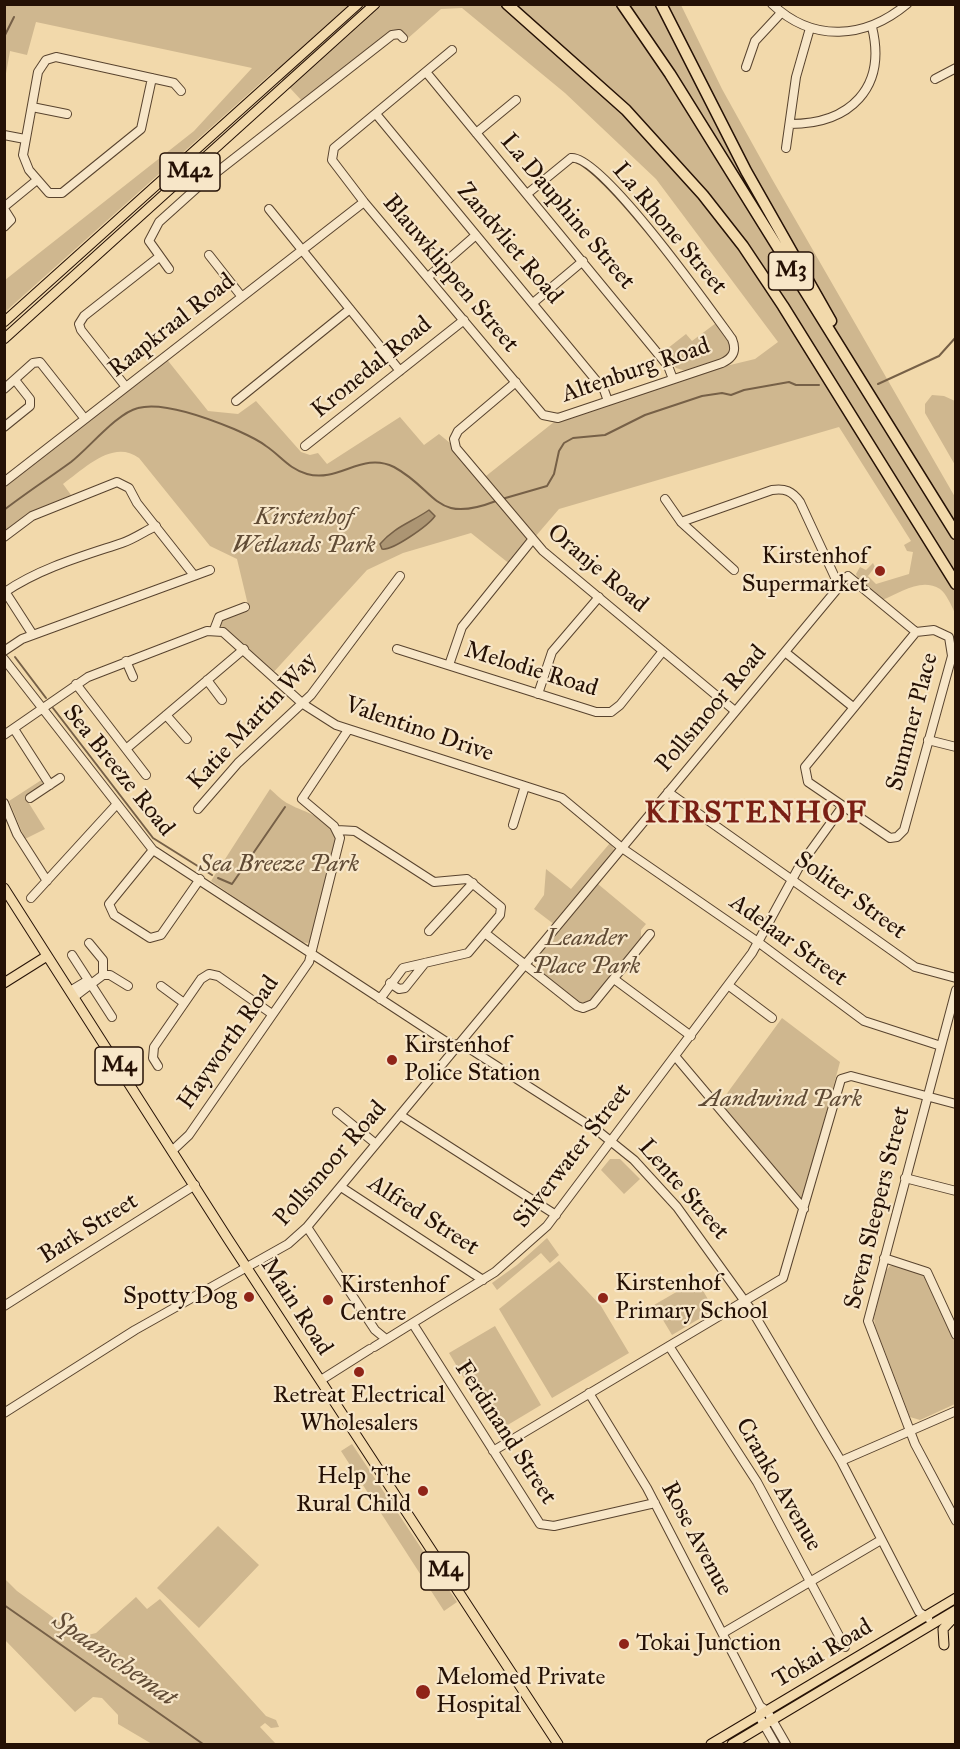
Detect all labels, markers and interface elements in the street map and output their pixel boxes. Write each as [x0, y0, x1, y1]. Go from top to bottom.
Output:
street label: La Dauphine Street [493, 128, 641, 296]
road number: M42 [160, 153, 220, 191]
street label: La Rhone Street [606, 157, 732, 301]
street label: Zandvliet Road [450, 178, 568, 310]
street label: Blauwklippen Street [376, 189, 524, 359]
road number: M3 [768, 252, 814, 290]
street label: Raapkraal Road [103, 268, 241, 384]
street label: Kronedal Road [306, 311, 438, 425]
street label: Altenburg Road [558, 332, 714, 410]
park label: Kirstenhof Wetlands Park [232, 504, 376, 560]
street label: Oranje Road [541, 519, 653, 619]
place label: Kirstenhof Supermarket [742, 543, 868, 599]
marker: Kirstenhof Supermarket [873, 564, 887, 578]
street label: Melodie Road [461, 636, 601, 704]
street label: Pollsmoor Road [651, 640, 773, 778]
street label: Katie Martin Way [182, 647, 324, 797]
street label: Summer Place [881, 650, 945, 794]
street label: Valentino Drive [341, 691, 497, 769]
street label: Sea Breeze Road [56, 699, 180, 843]
district label: KIRSTENHOF [645, 797, 867, 833]
street label: Soliter Street [788, 846, 912, 946]
park label: Sea Breeze Park [199, 851, 359, 879]
street label: Adelaar Street [723, 889, 853, 993]
park label: Leander Place Park [532, 925, 640, 981]
street label: Hayworth Road [172, 971, 286, 1115]
place label: Kirstenhof Police Station [404, 1032, 540, 1088]
road number: M4 [95, 1047, 143, 1085]
marker: Kirstenhof Police Station [385, 1053, 399, 1067]
street label: Silverwater Street [508, 1078, 638, 1234]
park label: Aandwind Park [700, 1086, 862, 1114]
street label: Pollsmoor Road [269, 1095, 393, 1233]
street label: Seven Sleepers Street [839, 1104, 917, 1312]
street label: Lente Street [631, 1134, 735, 1246]
street label: Alfred Street [362, 1169, 484, 1263]
street label: Bark Street [34, 1187, 144, 1271]
street label: Main Road [254, 1253, 338, 1361]
place label: Kirstenhof Primary School [615, 1270, 768, 1326]
place label: Kirstenhof Centre [340, 1272, 446, 1328]
place label: Spotty Dog [123, 1283, 237, 1311]
marker: Spotty Dog [242, 1290, 256, 1304]
marker: Kirstenhof Primary School [596, 1291, 610, 1305]
marker: Kirstenhof Centre [321, 1293, 335, 1307]
street label: Ferdinand Street [448, 1356, 562, 1510]
marker: Retreat Electrical Wholesalers [352, 1365, 366, 1379]
place label: Retreat Electrical Wholesalers [273, 1382, 445, 1438]
street label: Cranko Avenue [728, 1413, 828, 1557]
place label: Help The Rural Child [296, 1463, 411, 1519]
street label: Rose Avenue [654, 1477, 738, 1601]
marker: Help The Rural Child [416, 1484, 430, 1498]
road number: M4 [421, 1552, 469, 1590]
water label: Spaanschemat [46, 1606, 182, 1714]
street label: Tokai Road [768, 1613, 878, 1695]
place label: Tokai Junction [636, 1630, 781, 1658]
marker: Tokai Junction [617, 1637, 631, 1651]
place label: Melomed Private Hospital [436, 1664, 605, 1720]
marker: Melomed Private Hospital [414, 1683, 432, 1701]

